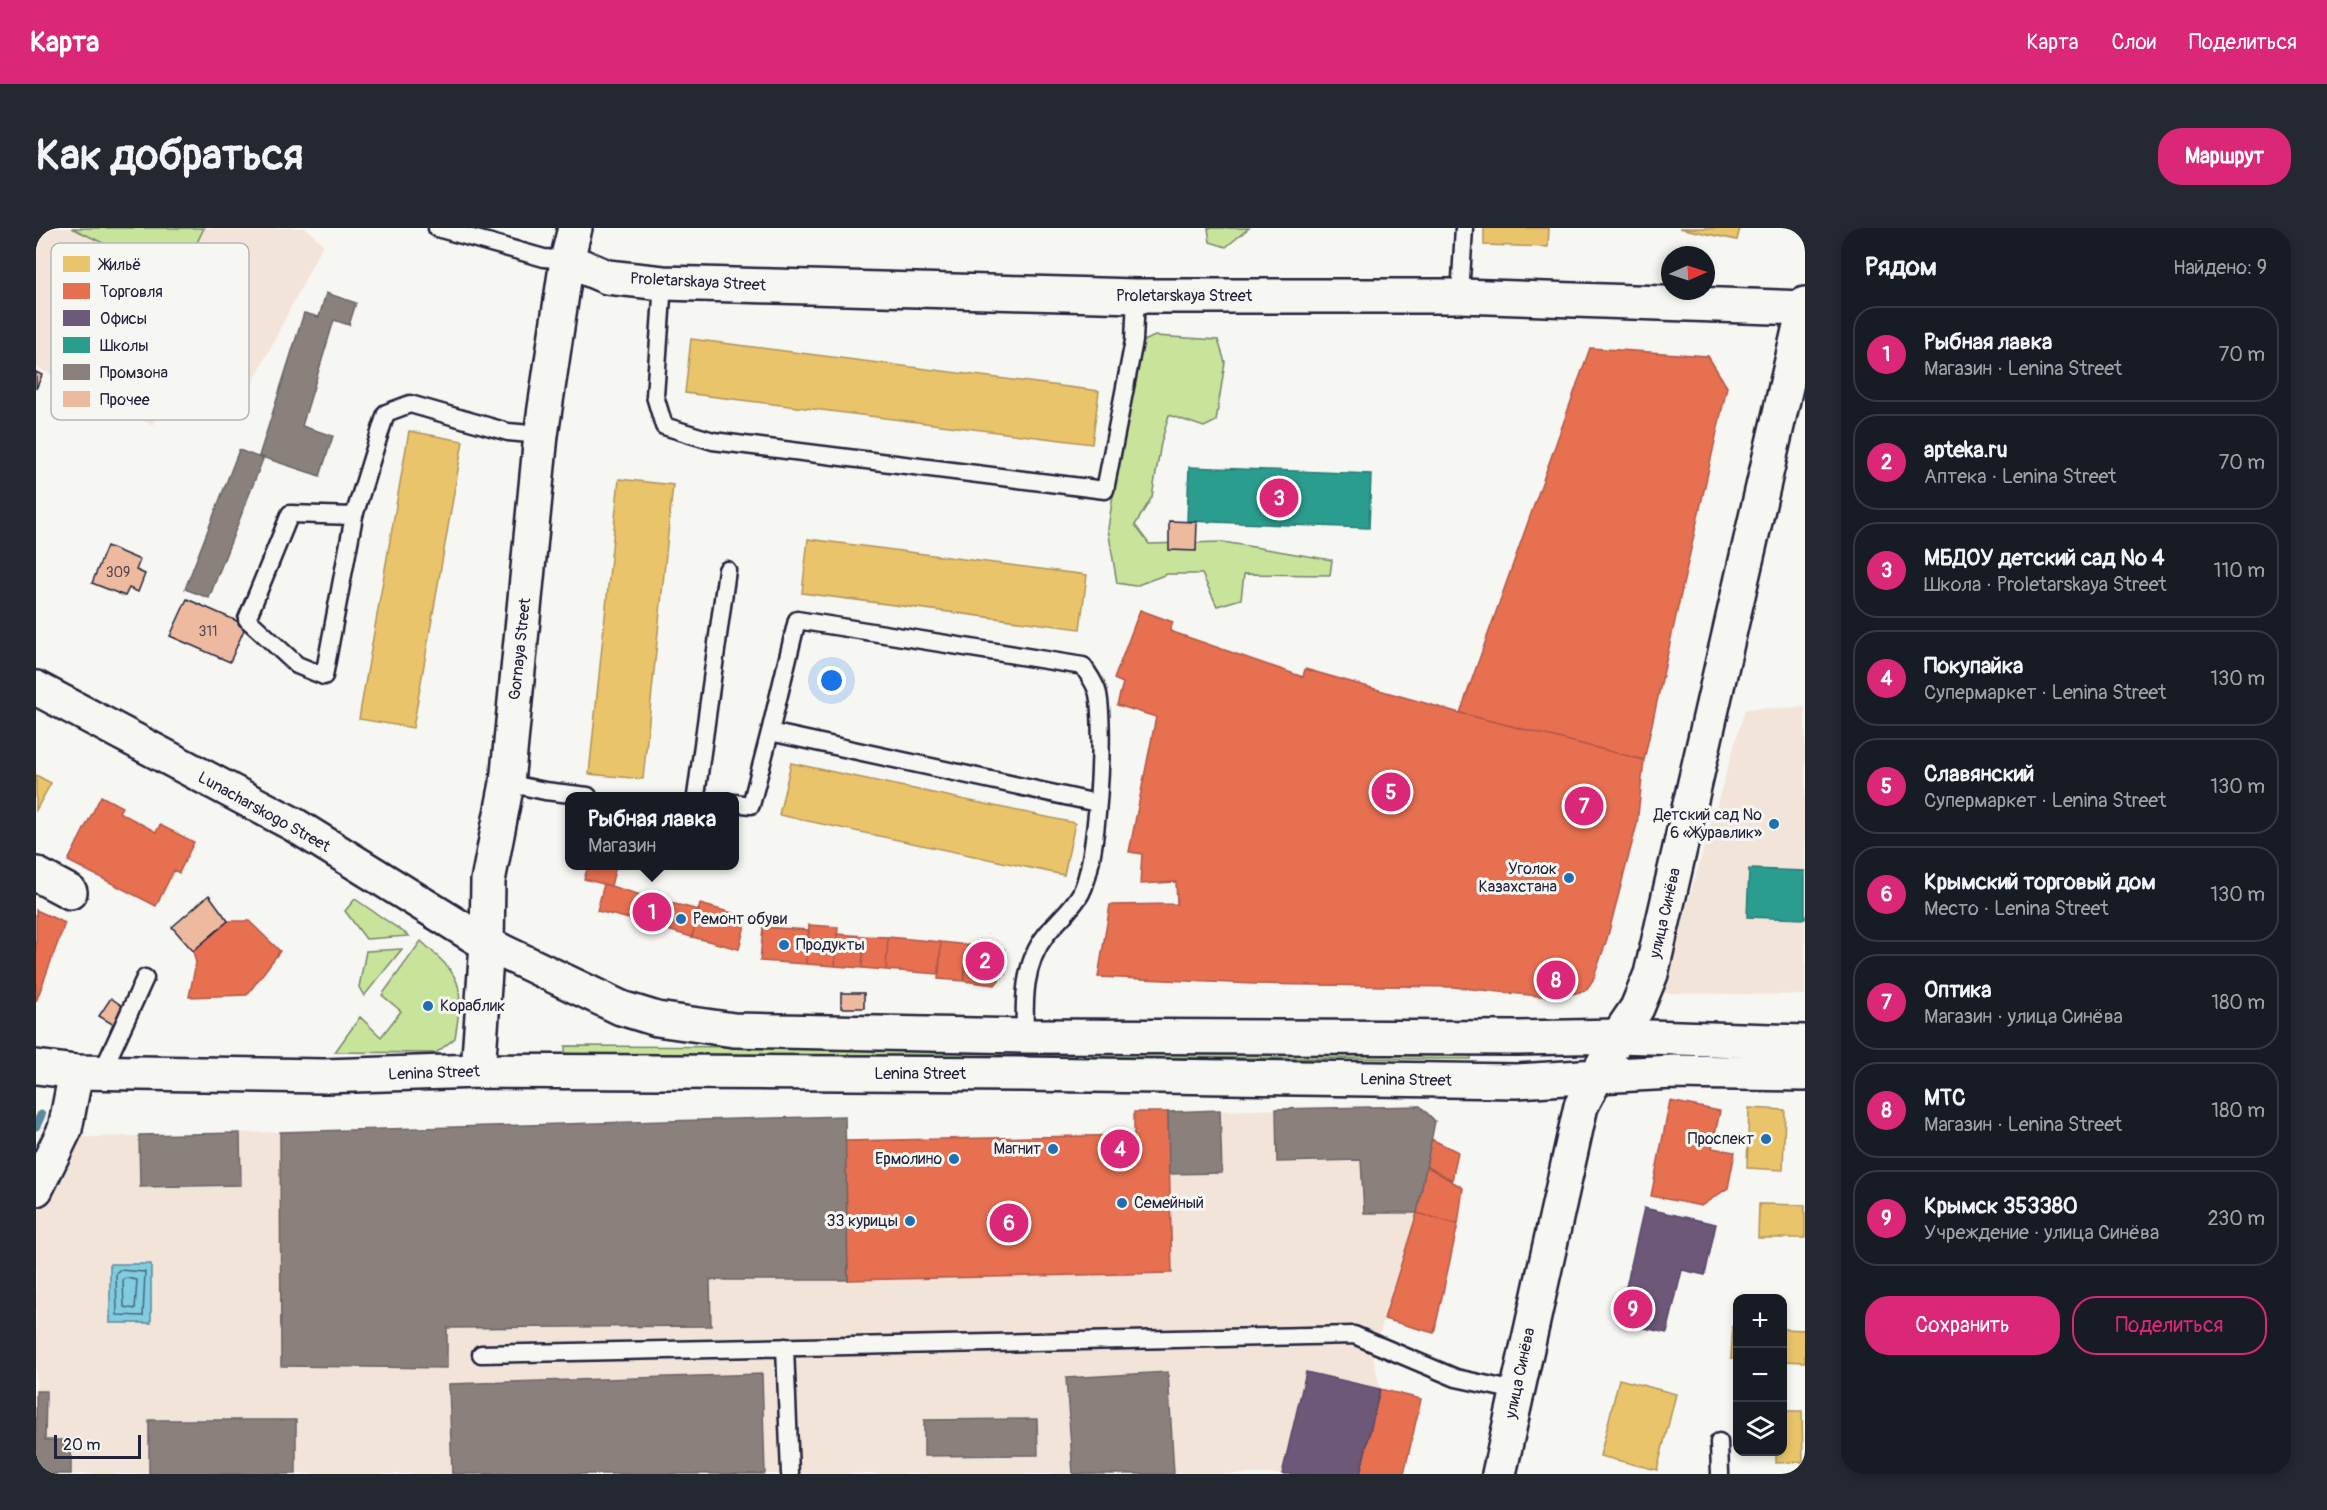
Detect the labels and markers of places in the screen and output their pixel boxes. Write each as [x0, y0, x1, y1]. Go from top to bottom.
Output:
pin: 3 [1260, 476, 1298, 520]
pin: 5 [1372, 770, 1410, 814]
pin: 7 [1564, 784, 1604, 828]
place label: Детский сад № 6 «Журавлик» [1653, 805, 1762, 843]
marker: Детский сад № 6 «Журавлик» [1767, 817, 1781, 831]
place label: Уголок Казахстана [1479, 859, 1557, 897]
marker: Уголок Казахстана [1562, 871, 1576, 885]
pin: 1 [632, 890, 672, 934]
place label: Ремонт обуви [693, 909, 787, 929]
marker: Ремонт обуви [674, 912, 688, 926]
place label: Продукты [796, 935, 865, 955]
marker: Продукты [777, 938, 791, 952]
pin: 2 [966, 938, 1004, 984]
pin: 8 [1536, 958, 1576, 1002]
place label: Кораблик [440, 996, 505, 1016]
marker: Кораблик [421, 999, 435, 1013]
pin: 4 [1100, 1126, 1140, 1172]
place label: Проспект [1688, 1129, 1754, 1149]
marker: Проспект [1759, 1132, 1773, 1146]
place label: Магнит [993, 1139, 1041, 1159]
marker: Магнит [1046, 1142, 1060, 1156]
place label: Ермолино [875, 1149, 942, 1169]
marker: Ермолино [947, 1152, 961, 1166]
place label: Семейный [1134, 1193, 1204, 1213]
marker: Семейный [1115, 1196, 1129, 1210]
pin: 6 [990, 1200, 1028, 1246]
place label: 33 курицы [827, 1211, 898, 1231]
marker: 33 курицы [903, 1214, 917, 1228]
pin: 9 [1614, 1286, 1652, 1332]

